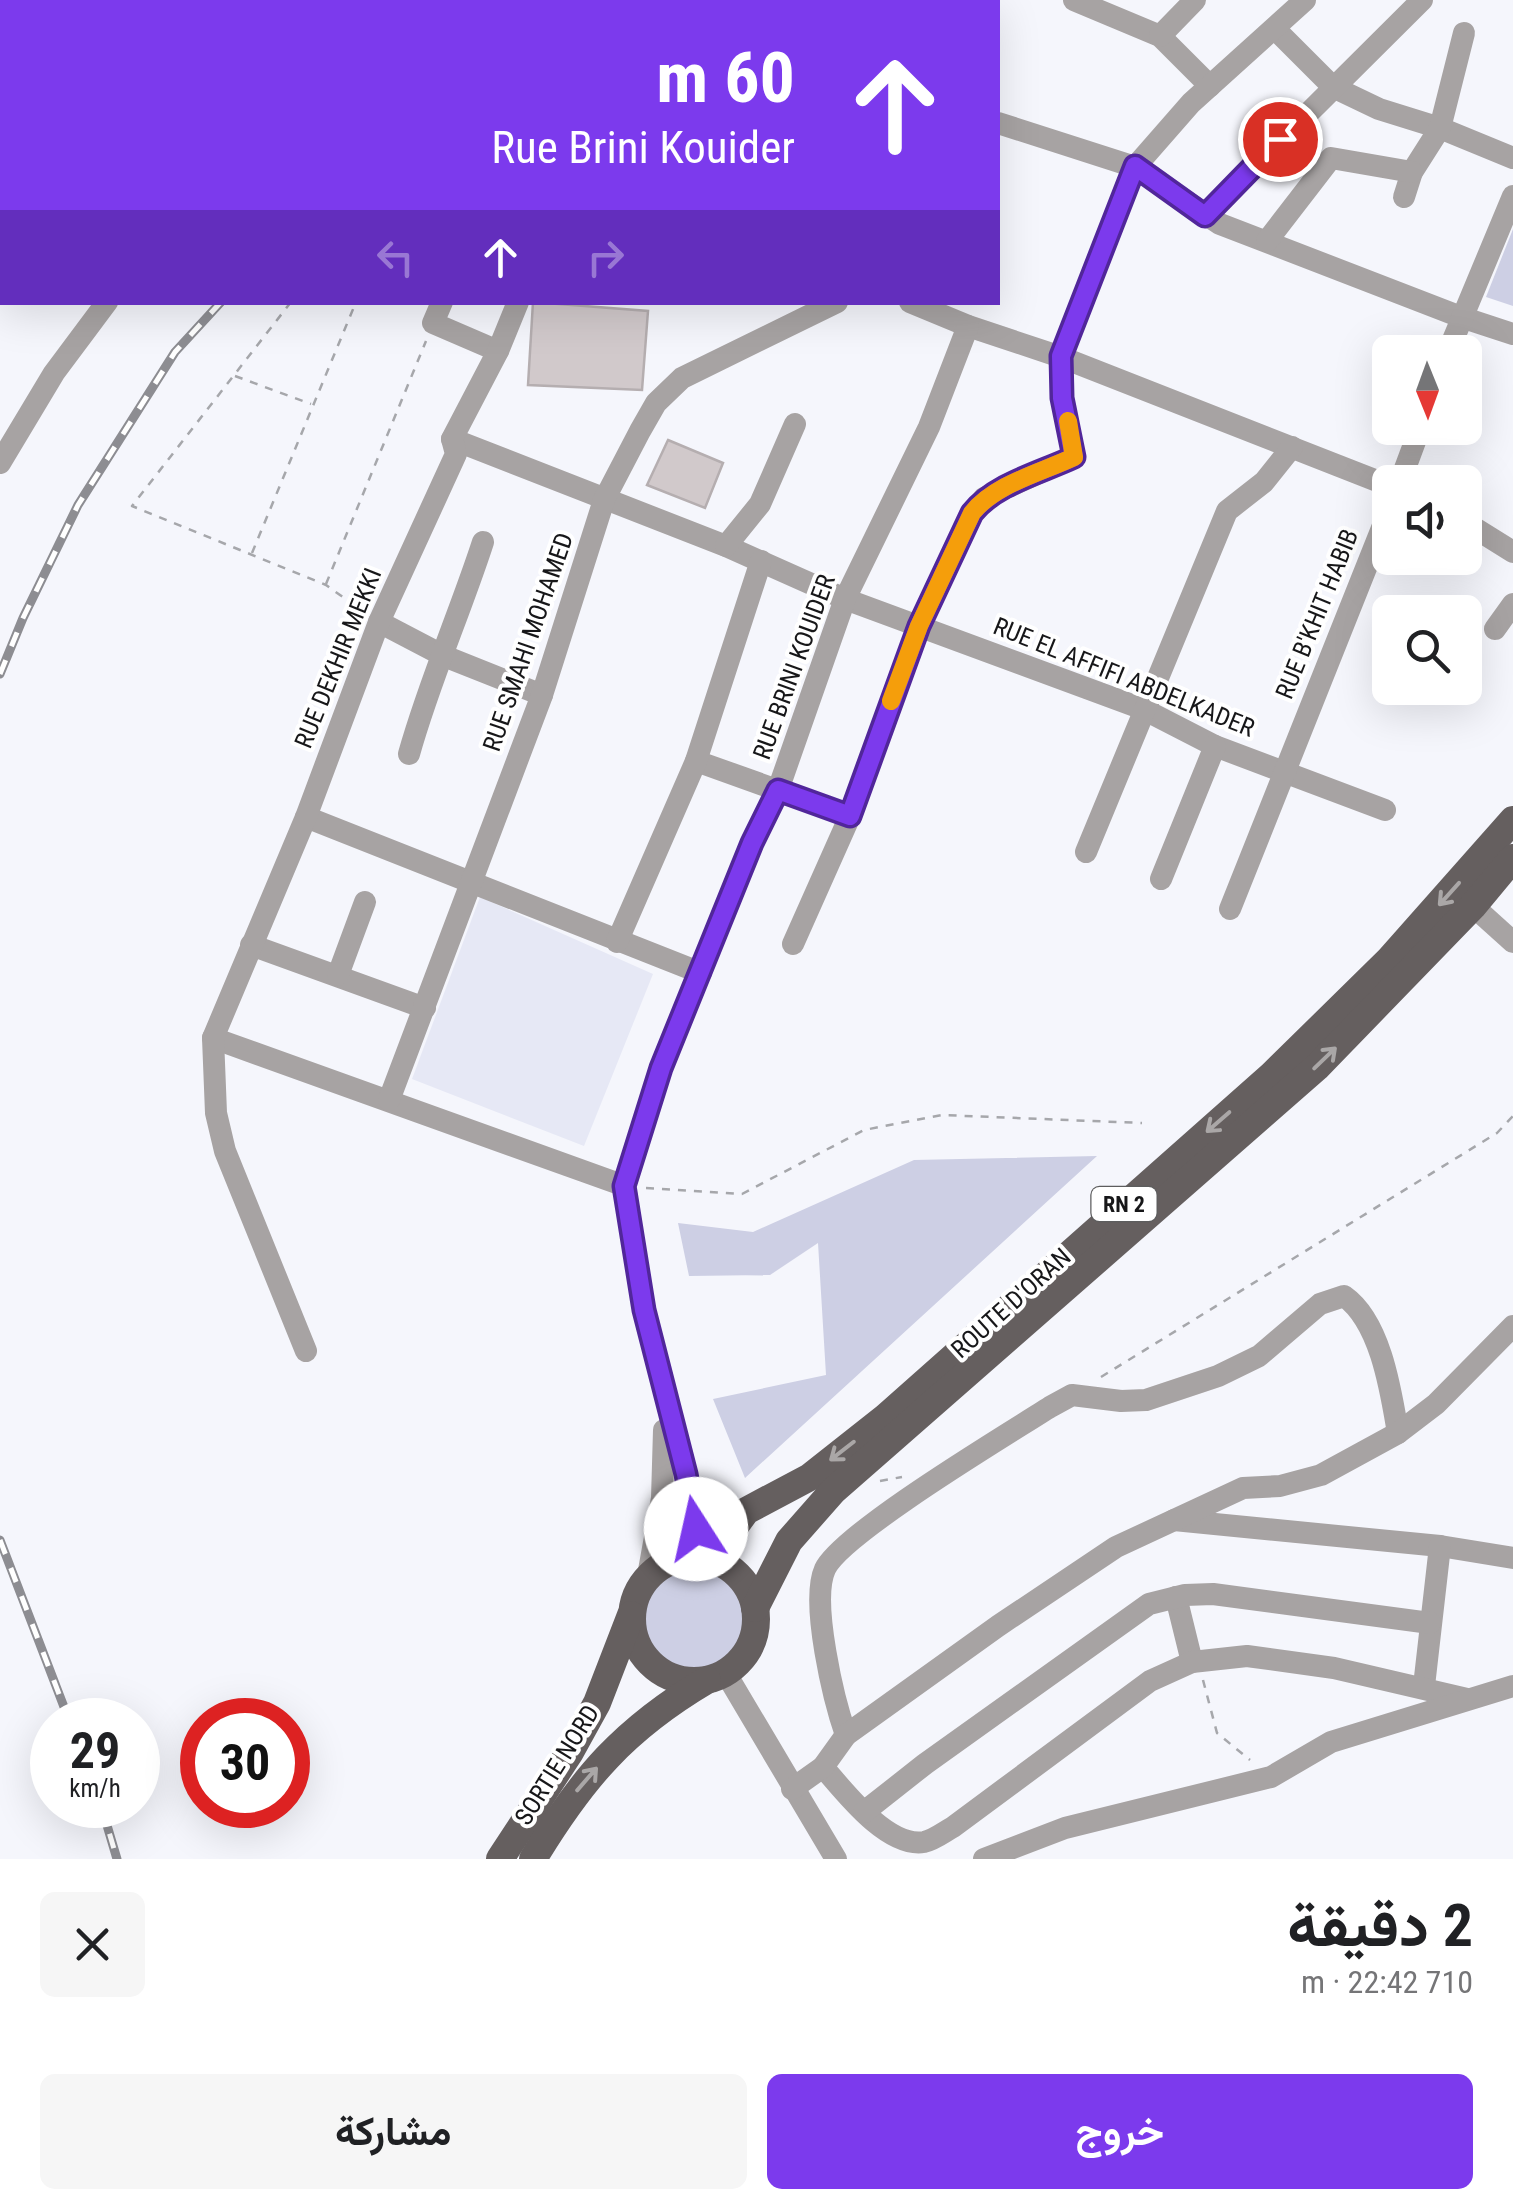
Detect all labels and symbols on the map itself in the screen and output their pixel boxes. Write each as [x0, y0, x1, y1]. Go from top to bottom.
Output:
pin [1238, 97, 1323, 182]
north arrow [1372, 335, 1482, 445]
street label: RUE B'KHIT HABIB [1270, 525, 1364, 703]
street label: RUE SMAHI MOHAMED [477, 529, 579, 755]
street label: RUE DEKHIR MEKKI [289, 564, 387, 752]
street label: RUE BRINI KOUIDER [747, 571, 841, 763]
street label: RUE EL AFFIFI ABDELKADER [989, 611, 1259, 743]
one-way arrow [1438, 880, 1461, 906]
one-way arrow [1313, 1046, 1337, 1070]
one-way arrow [1206, 1110, 1231, 1133]
road number: RN 2 [1092, 1187, 1156, 1221]
street label: ROUTE D'ORAN [945, 1242, 1077, 1364]
one-way arrow [829, 1440, 856, 1461]
position arrow [644, 1477, 748, 1581]
speed limit sign: 30 [180, 1698, 310, 1828]
street label: SORTIE NORD [509, 1700, 605, 1830]
one-way arrow [576, 1766, 598, 1792]

